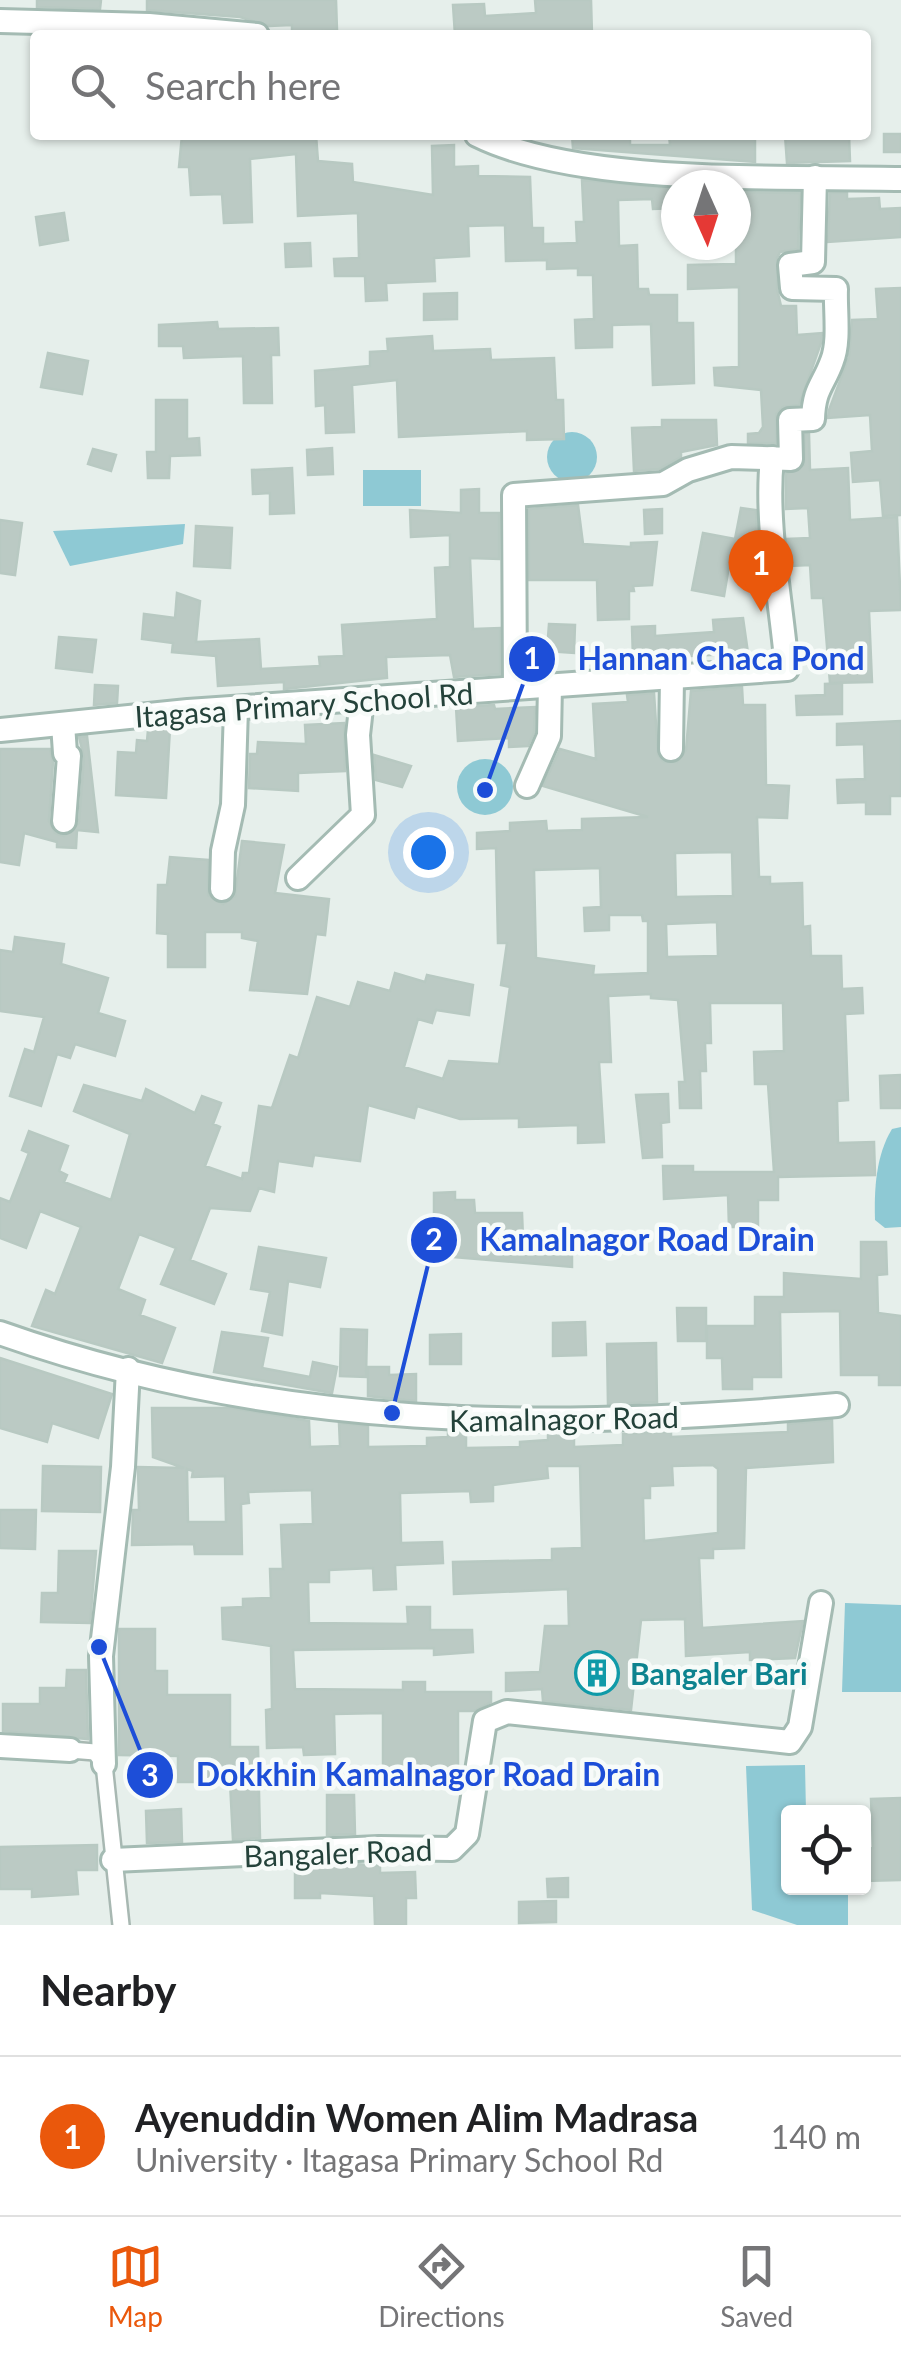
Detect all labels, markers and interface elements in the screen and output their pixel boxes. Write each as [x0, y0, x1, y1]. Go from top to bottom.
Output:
search box [30, 30, 871, 140]
icon: search [65, 58, 120, 113]
text: Search here [145, 62, 341, 108]
north arrow [661, 170, 751, 260]
pin: 1 [728, 530, 794, 612]
callout: Hannan Chaca Pond [507, 628, 884, 690]
text: Hannan Chaca Pond [577, 638, 865, 677]
text: 1 [523, 639, 541, 675]
street label: Itagasa Primary School Rd [133, 674, 475, 734]
your location [403, 827, 454, 878]
callout: Kamalnagor Road Drain [409, 1209, 835, 1271]
text: Kamalnagor Road Drain [479, 1219, 815, 1258]
text: 2 [425, 1220, 443, 1256]
street label: Kamalnagor Road [449, 1398, 679, 1438]
building icon: Bangaler Bari [574, 1650, 620, 1696]
place label: Bangaler Bari [630, 1655, 808, 1691]
callout: Dokkhin Kamalnagor Road Drain [125, 1744, 680, 1806]
text: Dokkhin Kamalnagor Road Drain [196, 1754, 660, 1793]
text: 3 [141, 1756, 159, 1792]
map controls [781, 1805, 871, 1895]
button: locate [781, 1805, 871, 1895]
street label: Bangaler Road [243, 1831, 433, 1873]
text: Nearby [40, 1965, 177, 2015]
text: Ayenuddin Women Alim Madrasa [135, 2094, 698, 2140]
text: 1 [63, 2117, 82, 2156]
text: 140 m [771, 2117, 861, 2156]
text: University · Itagasa Primary School Rd [135, 2140, 663, 2179]
tab: Map [108, 2239, 163, 2333]
tab: Directions [378, 2239, 505, 2333]
tab: Saved [720, 2239, 793, 2333]

